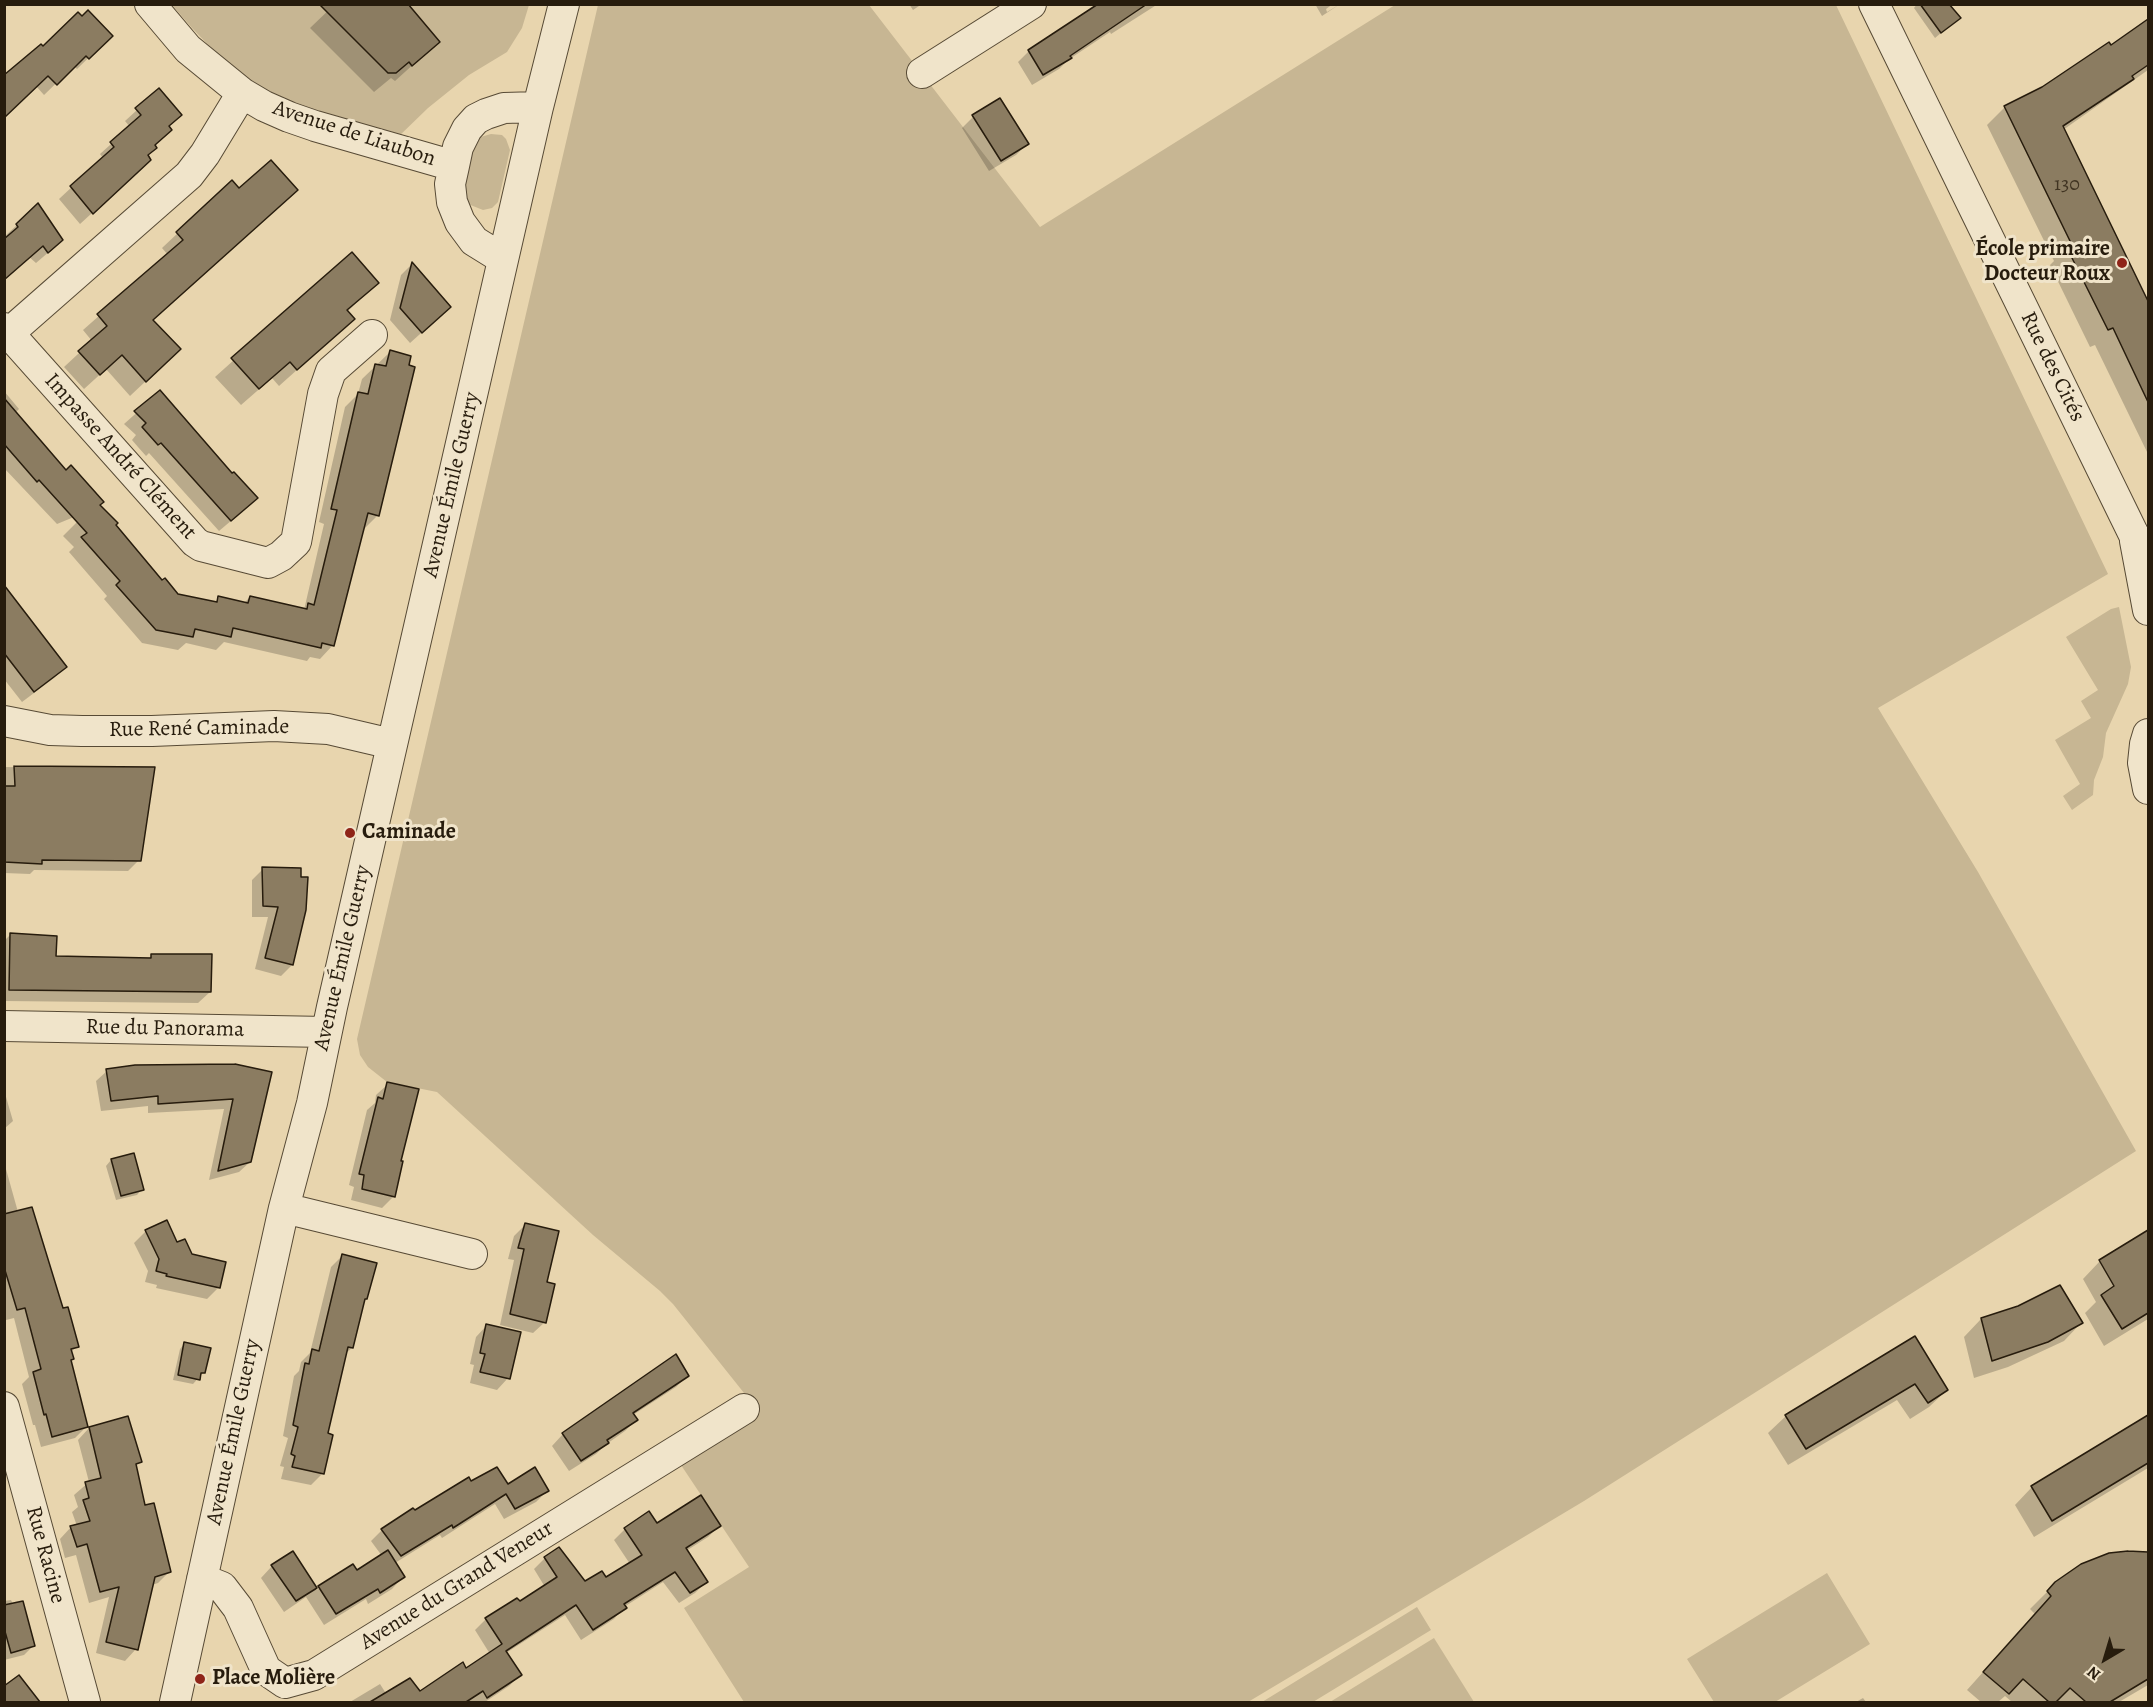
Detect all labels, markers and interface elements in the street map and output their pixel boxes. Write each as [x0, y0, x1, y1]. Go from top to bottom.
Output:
street label: Avenue de Liaubon [269, 95, 439, 173]
house number: 130 [2054, 173, 2080, 197]
place label: École primaire Docteur Roux [1975, 237, 2110, 288]
marker: École primaire Docteur Roux [2115, 256, 2129, 270]
street label: Rue des Cités [2014, 308, 2090, 426]
street label: Impasse André Clément [38, 368, 202, 546]
street label: Avenue Émile Guerry [418, 390, 486, 580]
street label: Rue René Caminade [109, 714, 289, 744]
place label: Caminade [362, 820, 456, 846]
marker: Caminade [343, 826, 357, 840]
street label: Avenue Émile Guerry [309, 863, 377, 1053]
street label: Rue du Panorama [85, 1014, 245, 1044]
street label: Avenue Émile Guerry [201, 1337, 267, 1527]
street label: Rue Racine [19, 1503, 71, 1607]
street label: Avenue du Grand Veneur [356, 1516, 558, 1656]
north arrow [2075, 1629, 2135, 1689]
text: N [2083, 1661, 2105, 1685]
place label: Place Molière [212, 1666, 335, 1692]
marker: Place Molière [193, 1672, 207, 1686]

